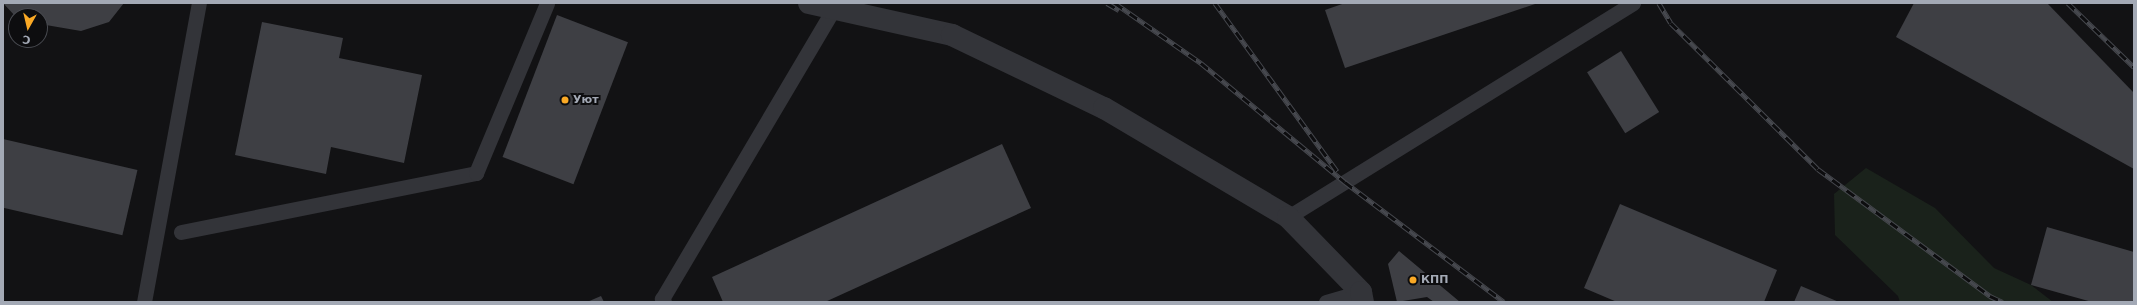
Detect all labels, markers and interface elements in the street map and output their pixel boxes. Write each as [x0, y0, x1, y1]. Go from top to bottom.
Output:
north arrow [8, 8, 48, 48]
text: С [22, 32, 31, 46]
place label: Уют [573, 93, 599, 107]
marker: Уют [560, 95, 570, 105]
place label: КПП [1421, 273, 1448, 287]
marker: КПП [1408, 275, 1418, 285]

